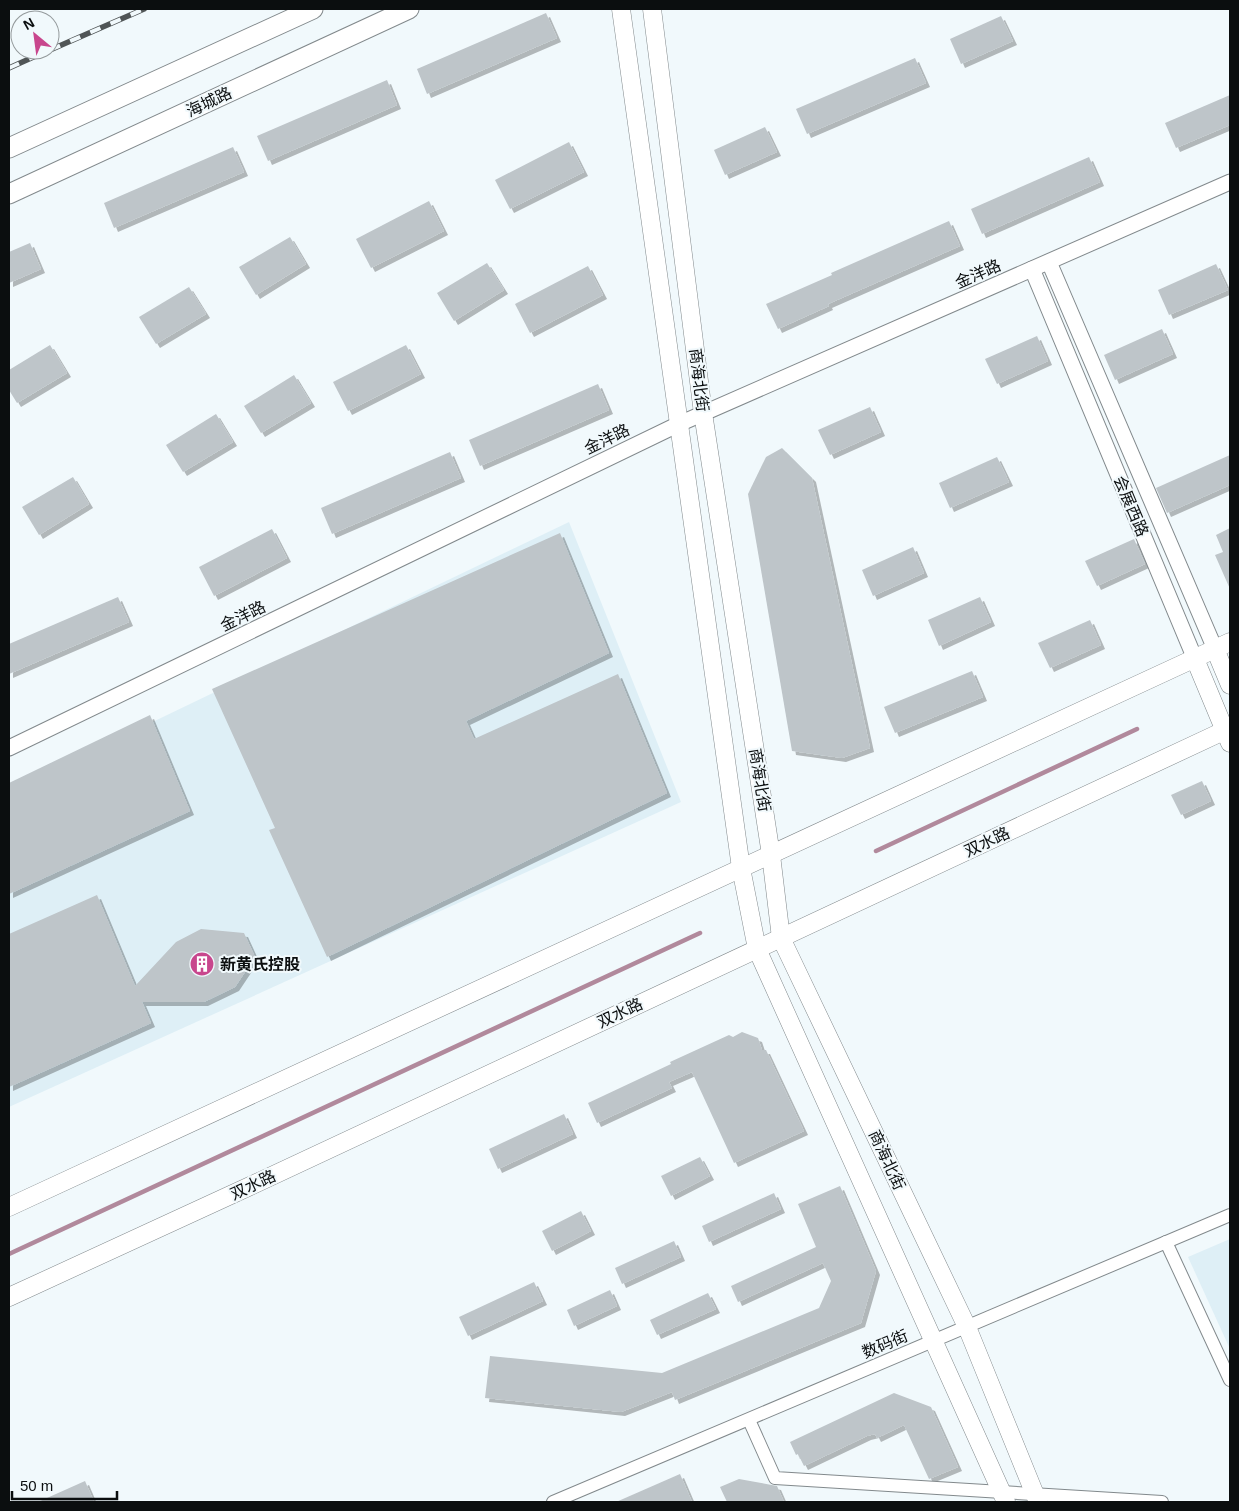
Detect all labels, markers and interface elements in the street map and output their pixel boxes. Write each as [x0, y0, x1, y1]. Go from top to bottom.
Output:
north arrow [10, 10, 60, 60]
text: N [20, 14, 37, 33]
street label: 海城路 [184, 84, 234, 120]
street label: 金洋路 [953, 256, 1003, 292]
street label: 商海北街 [687, 347, 711, 413]
street label: 金洋路 [582, 421, 632, 457]
street label: 会展西路 [1111, 473, 1151, 539]
street label: 金洋路 [218, 598, 268, 634]
street label: 商海北街 [747, 747, 773, 813]
street label: 双水路 [962, 824, 1012, 860]
building icon: 新黄氏控股 [189, 951, 215, 977]
place label: 新黄氏控股 [220, 955, 300, 973]
street label: 双水路 [595, 995, 645, 1031]
street label: 商海北街 [866, 1127, 908, 1193]
street label: 双水路 [228, 1167, 278, 1203]
street label: 数码街 [860, 1327, 910, 1361]
scale bar [12, 1468, 118, 1500]
text: 50 m [20, 1477, 53, 1494]

